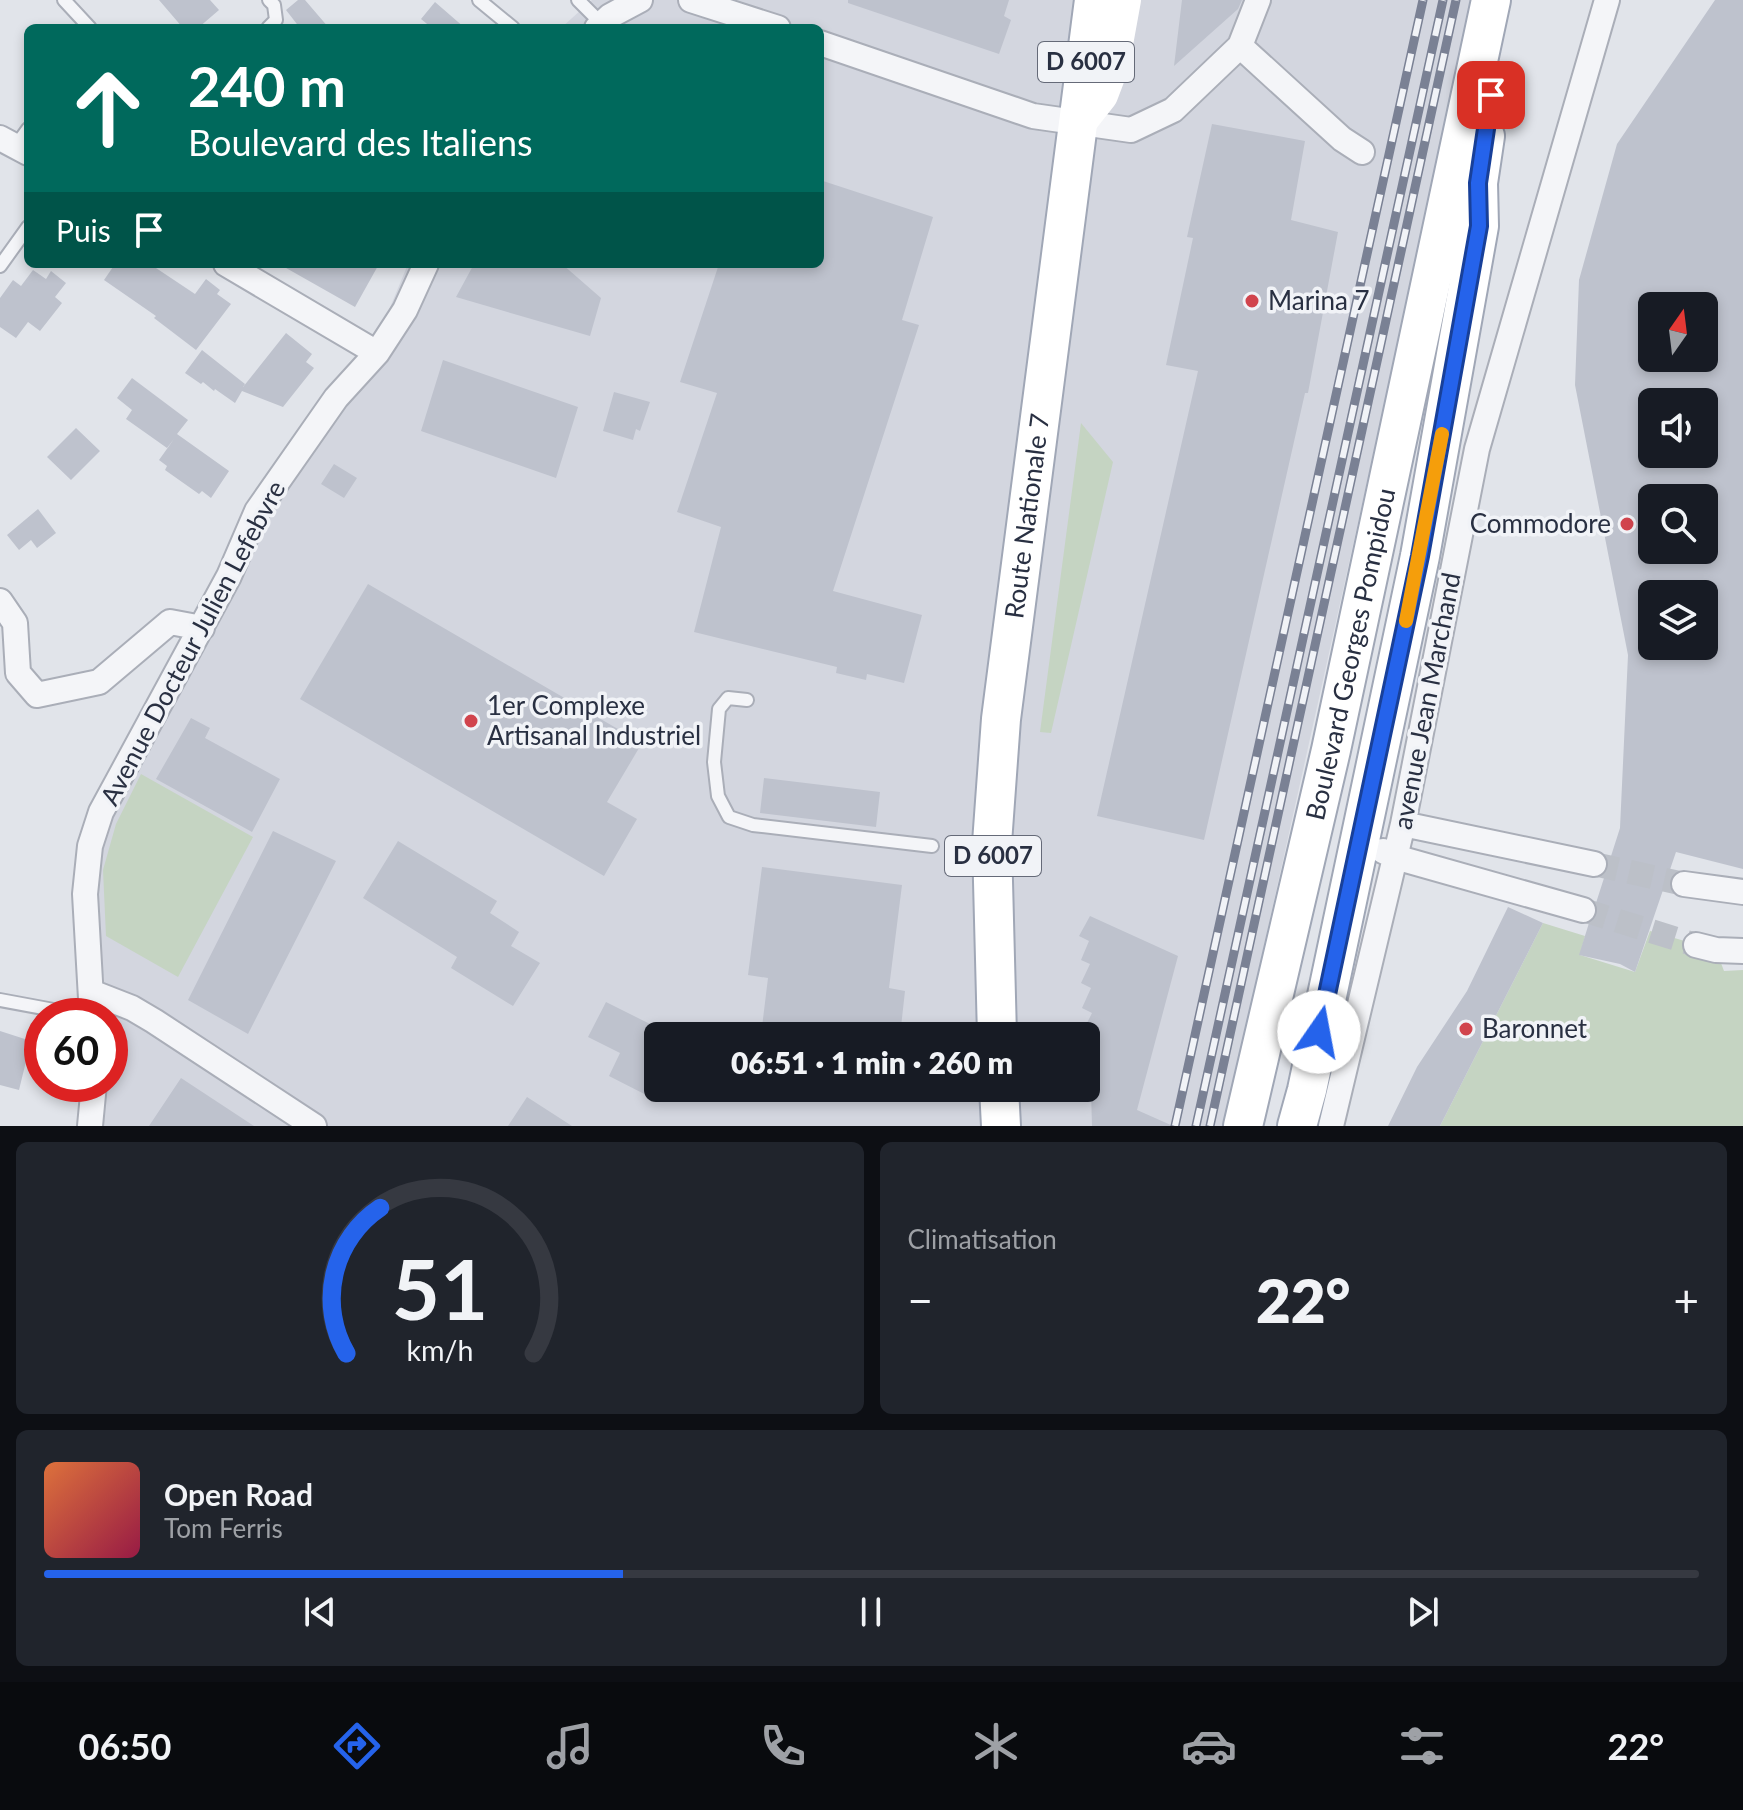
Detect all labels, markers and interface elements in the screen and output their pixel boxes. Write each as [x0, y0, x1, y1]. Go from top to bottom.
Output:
road number: D 6007 [1038, 42, 1134, 82]
text: 240 m [188, 52, 346, 119]
icon: ahead [56, 56, 160, 160]
pin [1457, 61, 1525, 129]
icon: arrive [1469, 73, 1513, 117]
text: Boulevard des Italiens [188, 120, 533, 164]
icon: arrive [127, 208, 171, 252]
text: Puis [56, 212, 111, 248]
place label: Marina 7 [1268, 284, 1370, 316]
marker: Marina 7 [1243, 292, 1261, 310]
north arrow [1638, 292, 1718, 372]
map controls [1638, 292, 1718, 660]
button: sound [1638, 388, 1718, 468]
street label: Route Nationale 7 [997, 412, 1055, 620]
street label: Avenue Docteur Julien Lefebvre [93, 475, 291, 810]
button: search [1638, 484, 1718, 564]
street label: Boulevard Georges Pompidou [1298, 485, 1401, 823]
place label: Commodore [1470, 507, 1611, 539]
marker: Commodore [1618, 515, 1636, 533]
street label: avenue Jean Marchand [1385, 570, 1467, 832]
button: layers [1638, 580, 1718, 660]
place label: 1er Complexe Artisanal Industriel [487, 689, 701, 751]
marker: 1er Complexe Artisanal Industriel [462, 712, 480, 730]
road number: D 6007 [945, 836, 1041, 876]
position arrow [1277, 990, 1361, 1074]
speed limit sign: 60 [24, 998, 128, 1102]
place label: Baronnet [1482, 1012, 1588, 1044]
marker: Baronnet [1457, 1020, 1475, 1038]
text: 06:51 · 1 min · 260 m [731, 1044, 1013, 1080]
text: Climatisation [908, 1223, 1057, 1255]
text: 51 [392, 1238, 488, 1338]
text: 22° [1256, 1264, 1351, 1336]
text: − [908, 1274, 933, 1326]
text: + [1673, 1274, 1699, 1326]
text: km/h [406, 1333, 473, 1367]
text: Open Road [164, 1476, 313, 1512]
text: Tom Ferris [164, 1512, 283, 1544]
icon: previous [298, 1590, 342, 1634]
icon: pause [849, 1590, 893, 1634]
icon: next [1401, 1590, 1445, 1634]
icon: directions [329, 1718, 385, 1774]
icon: music [542, 1718, 598, 1774]
icon: phone [755, 1718, 811, 1774]
icon: climate [968, 1718, 1024, 1774]
icon: car [1181, 1718, 1237, 1774]
icon: filters [1394, 1718, 1450, 1774]
text: 06:50 [79, 1724, 171, 1768]
text: 22° [1608, 1724, 1664, 1768]

